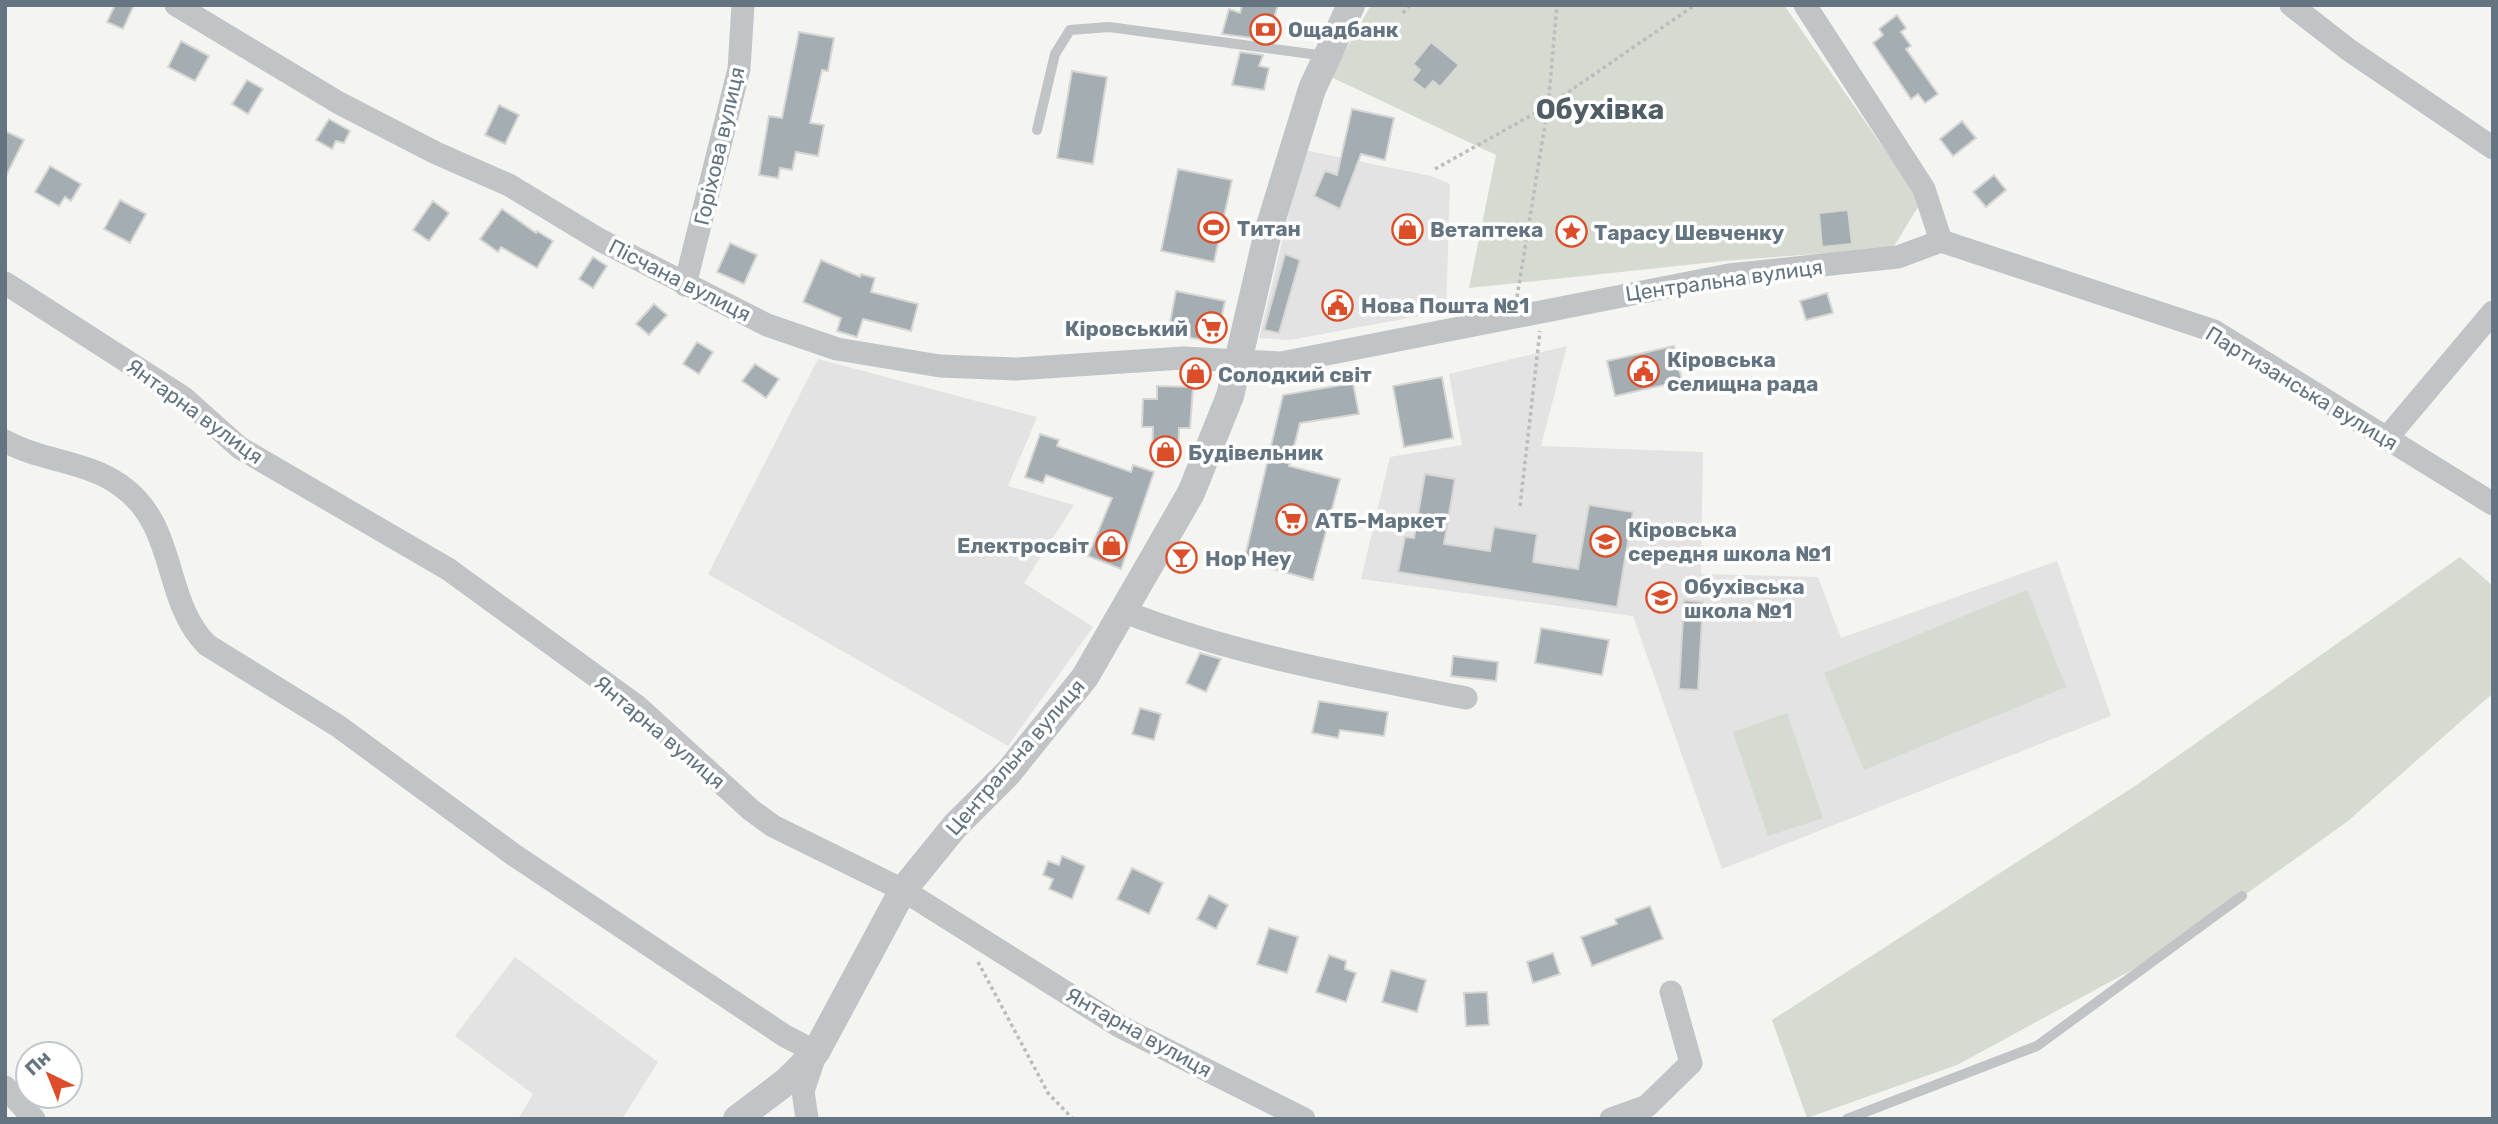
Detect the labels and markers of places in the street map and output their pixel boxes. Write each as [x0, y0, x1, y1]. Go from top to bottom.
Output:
bank icon: Ощадбанк [1248, 12, 1282, 46]
place label: Ощадбанк [1288, 17, 1399, 42]
sports icon: Титан [1197, 211, 1231, 245]
shop icon: Ветаптека [1390, 212, 1424, 246]
place icon: Тарасу Шевченку [1554, 215, 1588, 249]
place label: Титан [1237, 216, 1301, 241]
place label: Ветаптека [1430, 217, 1543, 242]
place label: Тарасу Шевченку [1594, 220, 1785, 245]
public building icon: Нова Пошта №1 [1321, 288, 1355, 322]
place label: Нова Пошта №1 [1361, 293, 1529, 318]
supermarket icon: Кіровський [1194, 311, 1228, 345]
place label: Кіровський [1065, 316, 1188, 341]
place label: Кіровська селищна рада [1667, 347, 1818, 396]
public building icon: Кіровська селищна рада [1627, 354, 1661, 388]
shop icon: Солодкий світ [1178, 357, 1212, 391]
place label: Солодкий світ [1218, 362, 1372, 387]
shop icon: Будівельник [1148, 435, 1182, 469]
place label: Будівельник [1188, 440, 1324, 465]
supermarket icon: АТБ-Маркет [1275, 503, 1309, 537]
place label: АТБ-Маркет [1315, 508, 1447, 533]
place label: Кіровська середня школа №1 [1628, 517, 1831, 566]
school or university icon: Кіровська середня школа №1 [1588, 524, 1622, 558]
shop icon: Електросвіт [1095, 528, 1129, 562]
place label: Електросвіт [957, 533, 1089, 558]
bar icon: Hop Hey [1165, 541, 1199, 575]
place label: Hop Hey [1205, 546, 1292, 571]
place label: Обухівська школа №1 [1684, 574, 1805, 623]
school or university icon: Обухівська школа №1 [1644, 581, 1678, 615]

